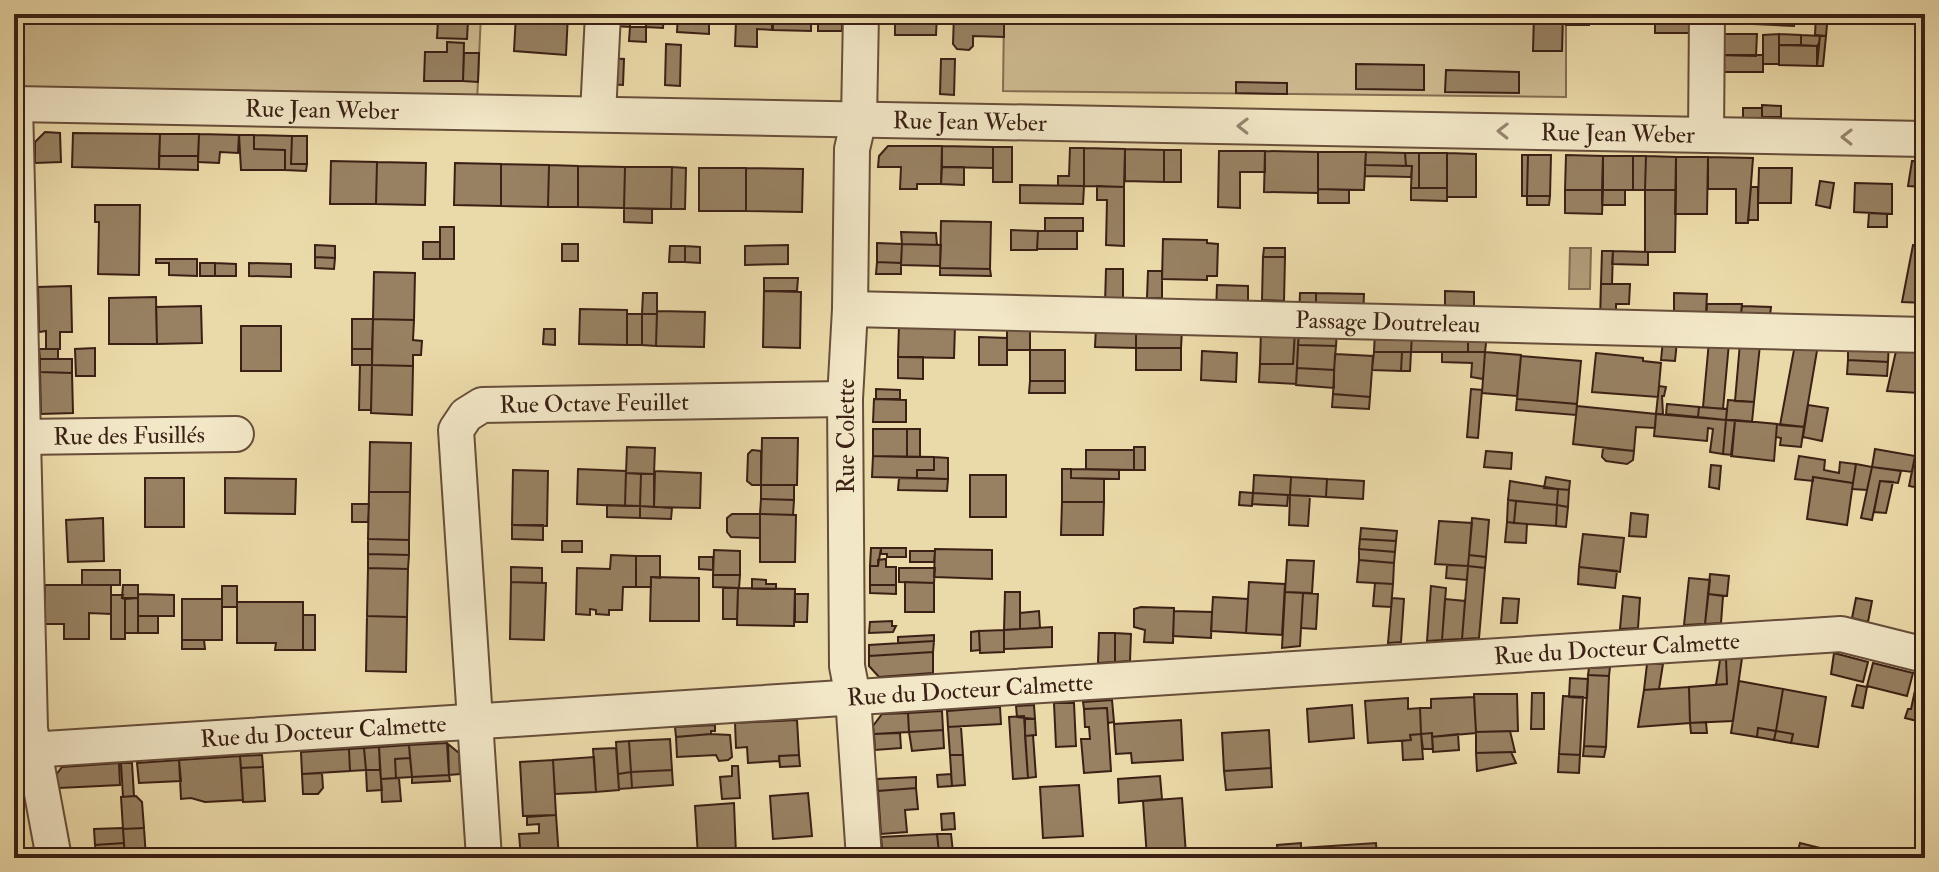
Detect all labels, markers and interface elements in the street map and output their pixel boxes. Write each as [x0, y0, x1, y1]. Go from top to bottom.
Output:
street label: Rue Jean Weber [245, 93, 399, 127]
street label: Rue Jean Weber [892, 105, 1047, 138]
street label: Rue Jean Weber [1540, 116, 1695, 150]
one-way arrow [1236, 117, 1249, 135]
one-way arrow [1496, 122, 1509, 140]
one-way arrow [1840, 129, 1853, 146]
street label: Passage Doutreleau [1295, 304, 1481, 340]
street label: Rue Colette [831, 378, 862, 494]
street label: Rue Octave Feuillet [499, 386, 689, 420]
street label: Rue des Fusillés [53, 419, 205, 452]
street label: Rue du Docteur Calmette [1493, 625, 1741, 672]
street label: Rue du Docteur Calmette [846, 666, 1094, 713]
street label: Rue du Docteur Calmette [199, 708, 447, 755]

